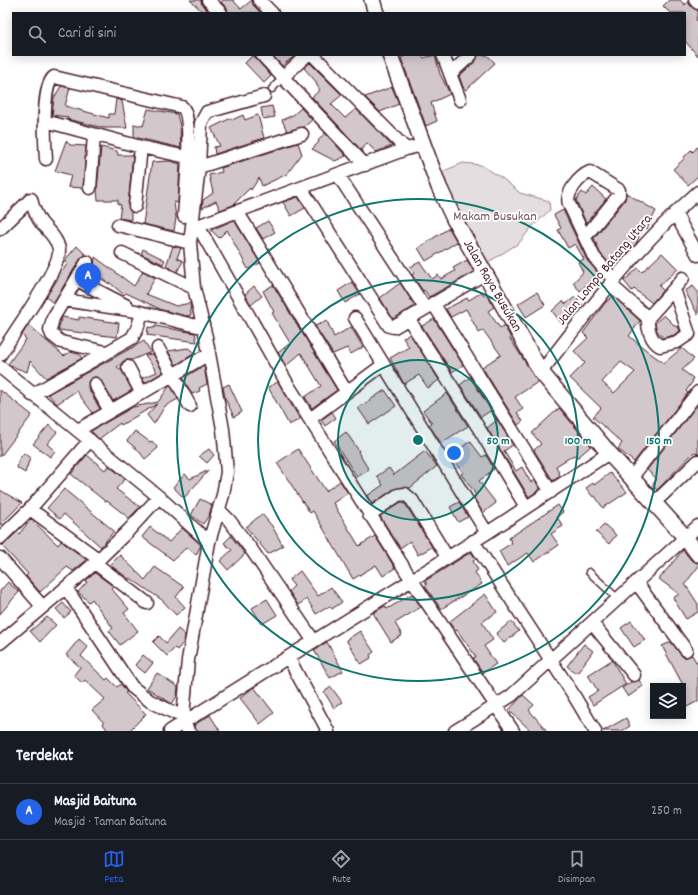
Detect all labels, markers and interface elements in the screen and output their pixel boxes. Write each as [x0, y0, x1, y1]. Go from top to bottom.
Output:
search box [12, 12, 686, 56]
icon: search [26, 23, 48, 45]
text: Cari di sini [58, 23, 116, 45]
park label: Makam Busukan [453, 207, 537, 227]
street label: Jalan Lompo Batang Utara [552, 210, 658, 330]
street label: Jalan Raya Busukan [457, 236, 527, 336]
pin: A [75, 263, 101, 296]
centre of rings [411, 433, 425, 447]
text: 50 m [486, 433, 510, 450]
text: 100 m [565, 433, 591, 450]
text: 150 m [646, 433, 672, 450]
your location [444, 443, 464, 463]
map controls [650, 683, 686, 719]
button: layers [650, 683, 686, 719]
text: Terdekat [16, 745, 73, 769]
text: Masjid Baituna [54, 791, 136, 813]
text: A [25, 802, 33, 821]
text: 250 m [651, 802, 682, 821]
text: Masjid · Taman Baituna [54, 813, 166, 832]
tab: Peta [103, 848, 125, 888]
tab: Rute [330, 848, 352, 888]
tab: Disimpan [558, 848, 595, 888]

